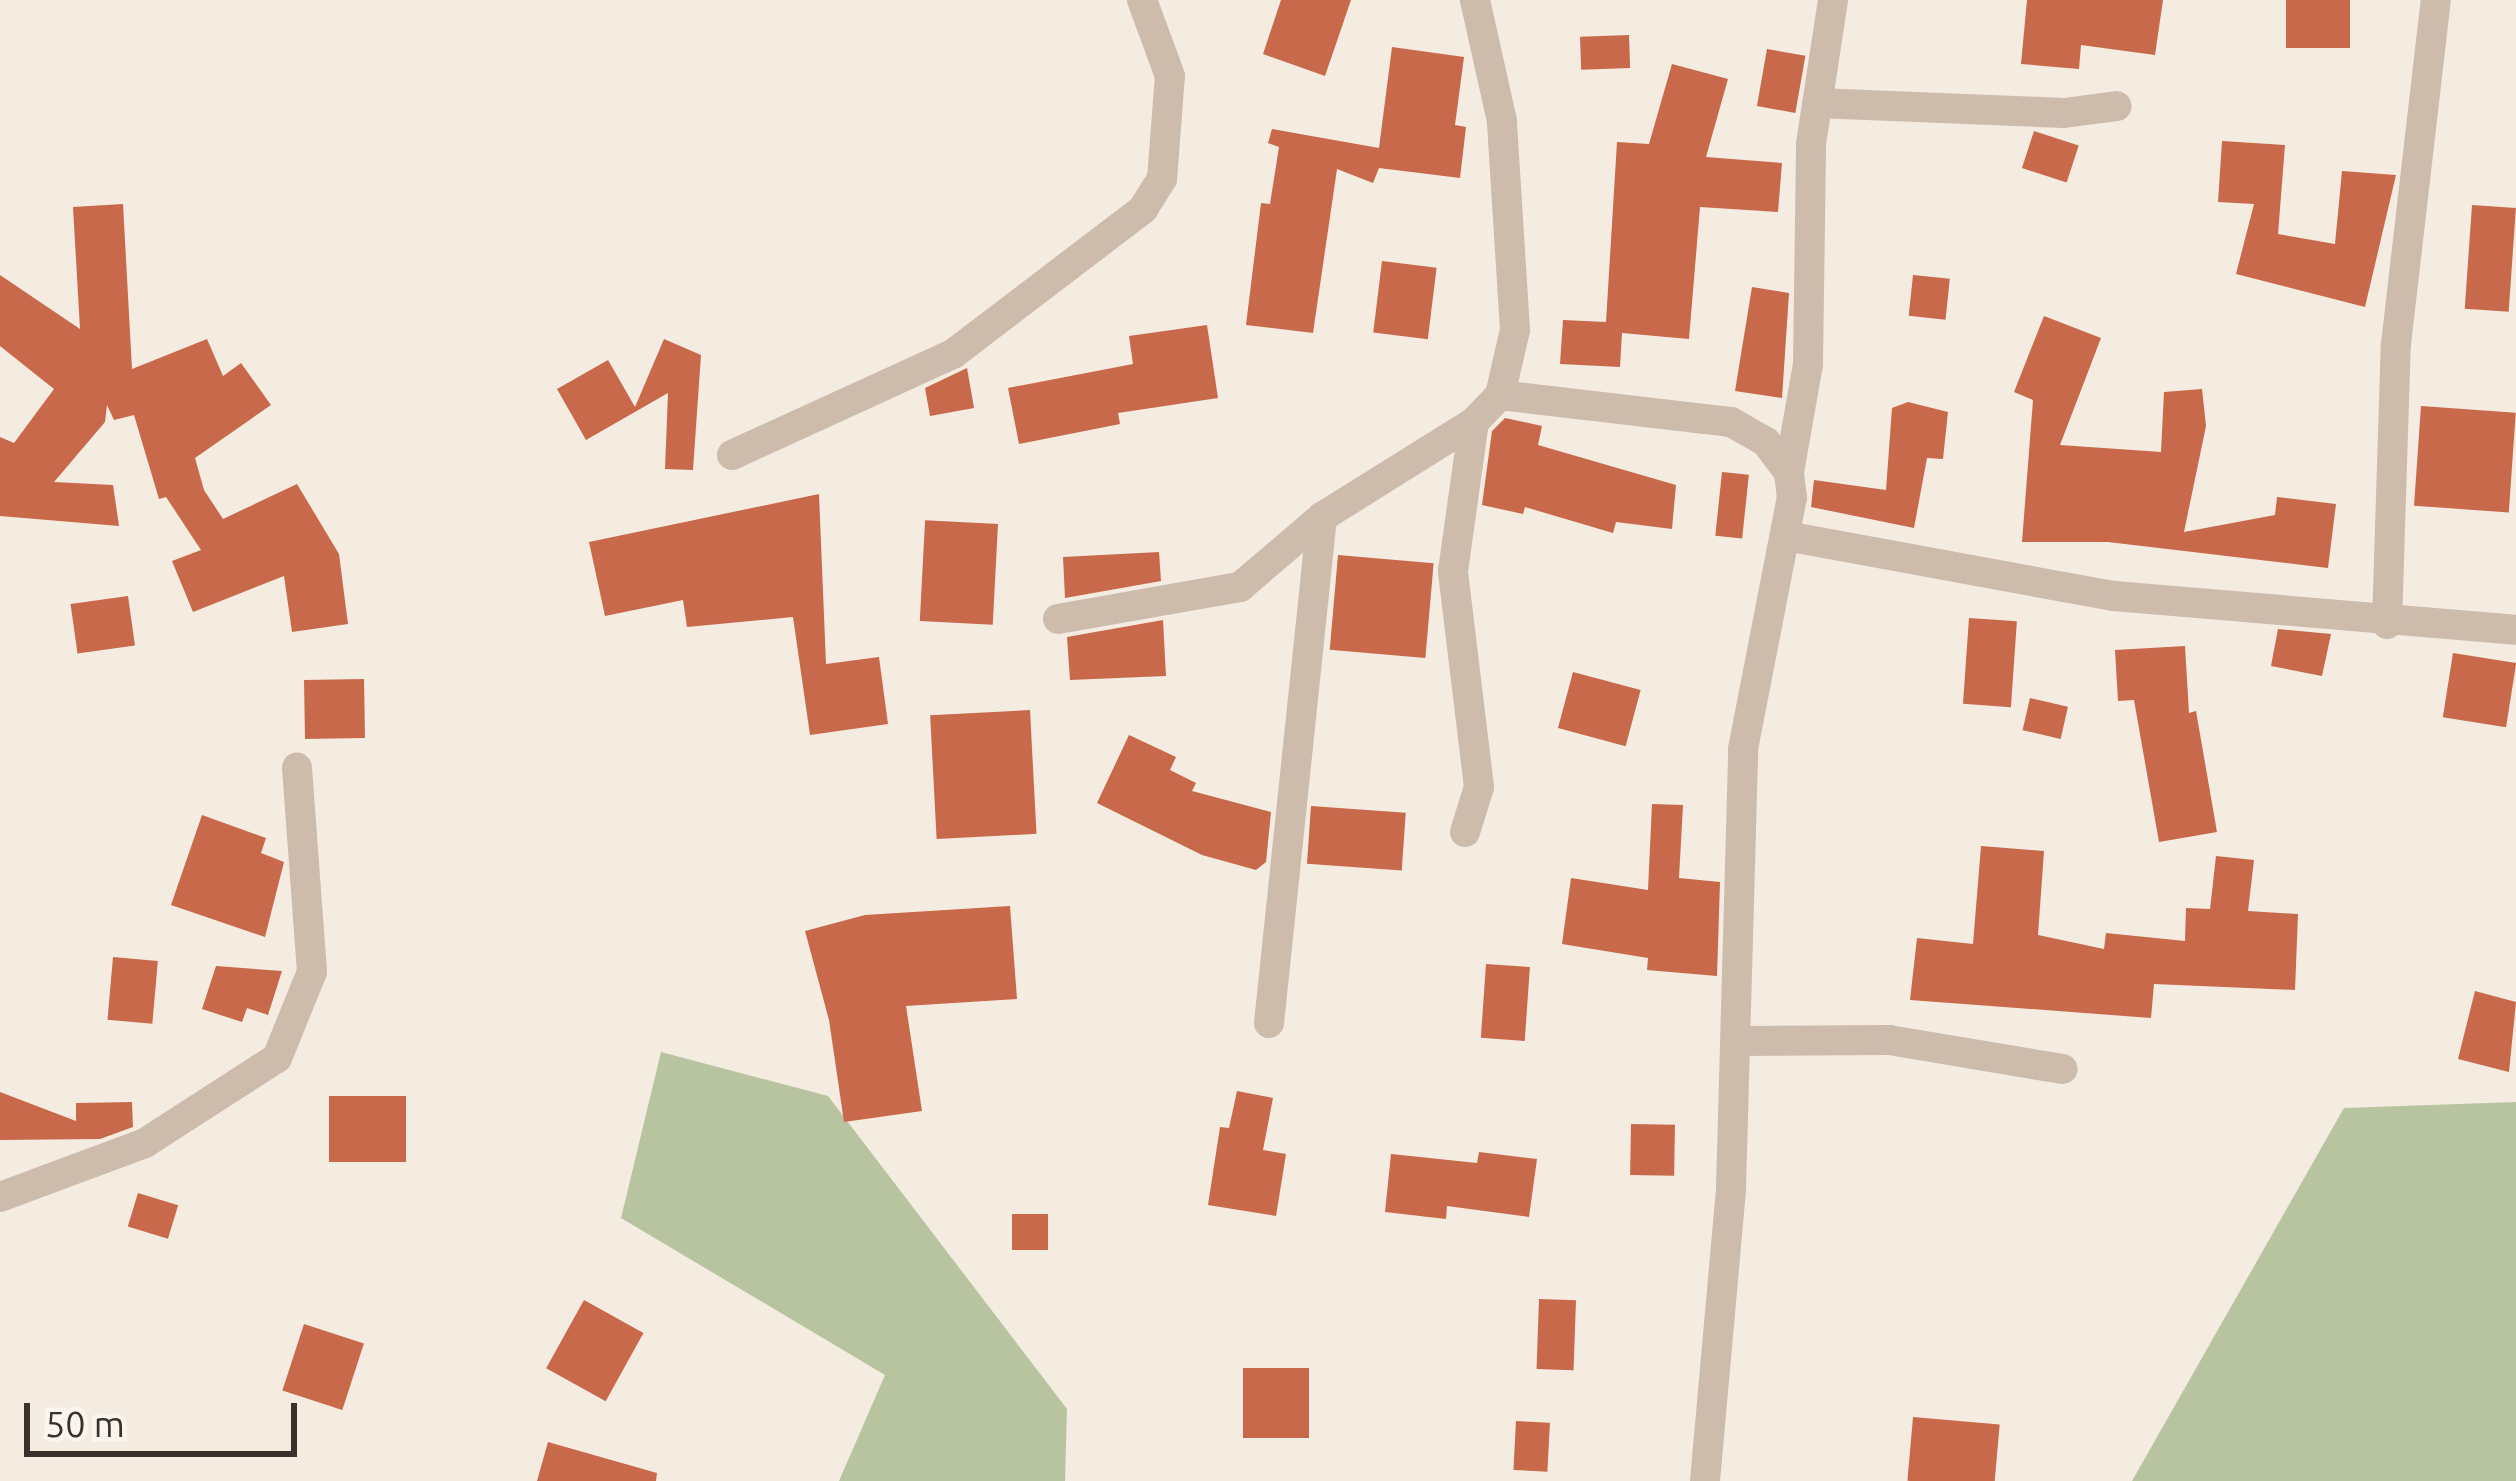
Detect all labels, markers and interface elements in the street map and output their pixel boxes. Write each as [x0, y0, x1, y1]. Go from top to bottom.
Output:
scale bar [30, 1379, 303, 1453]
text: 50 m [45, 1403, 125, 1444]

